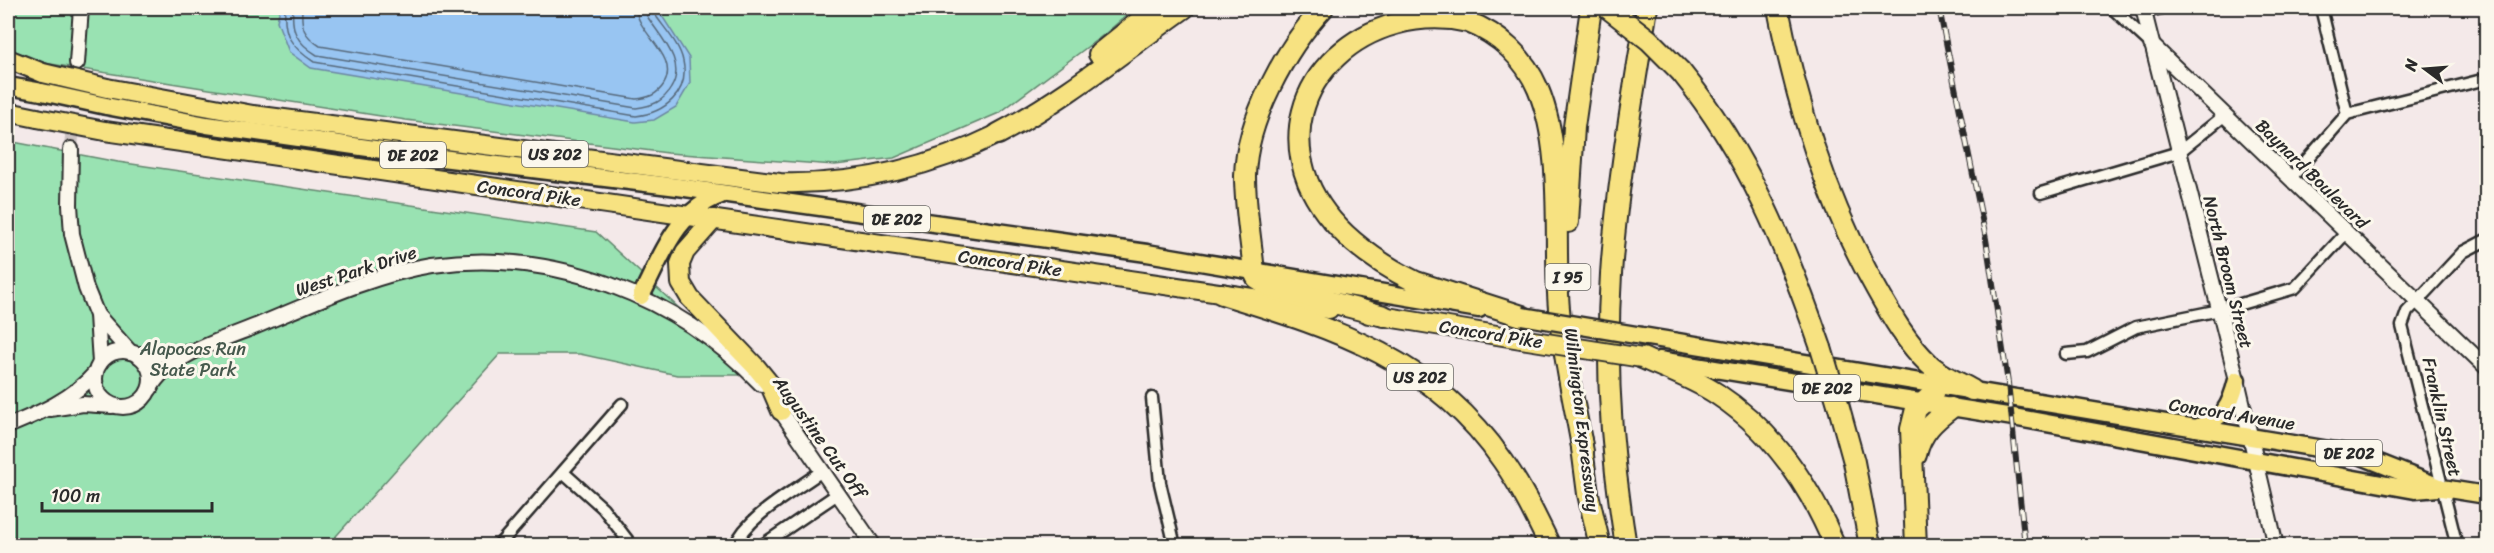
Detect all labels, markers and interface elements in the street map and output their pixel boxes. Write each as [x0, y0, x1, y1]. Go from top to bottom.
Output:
north arrow [2395, 39, 2455, 99]
text: N [2395, 55, 2427, 75]
street label: Baynard Boulevard [2247, 111, 2378, 238]
road number: US 202 [522, 141, 588, 167]
road number: DE 202 [380, 142, 446, 168]
street label: Concord Pike [475, 170, 583, 216]
street label: North Broom Street [2194, 192, 2263, 352]
road number: DE 202 [864, 206, 930, 232]
street label: West Park Drive [291, 236, 421, 306]
street label: Concord Pike [956, 240, 1064, 286]
road number: I 95 [1546, 264, 1590, 290]
street label: Concord Pike [1437, 310, 1545, 358]
street label: Wilmington Expressway [1555, 326, 1609, 515]
park label: Alapocas Run State Park [139, 333, 246, 386]
street label: Franklin Street [2413, 354, 2471, 480]
road number: US 202 [1387, 364, 1453, 390]
street label: Augustine Cut Off [764, 368, 877, 508]
road number: DE 202 [1794, 375, 1860, 401]
street label: Concord Avenue [2167, 388, 2297, 440]
road number: DE 202 [2316, 440, 2382, 466]
scale bar [42, 475, 212, 513]
text: 100 m [51, 480, 100, 512]

